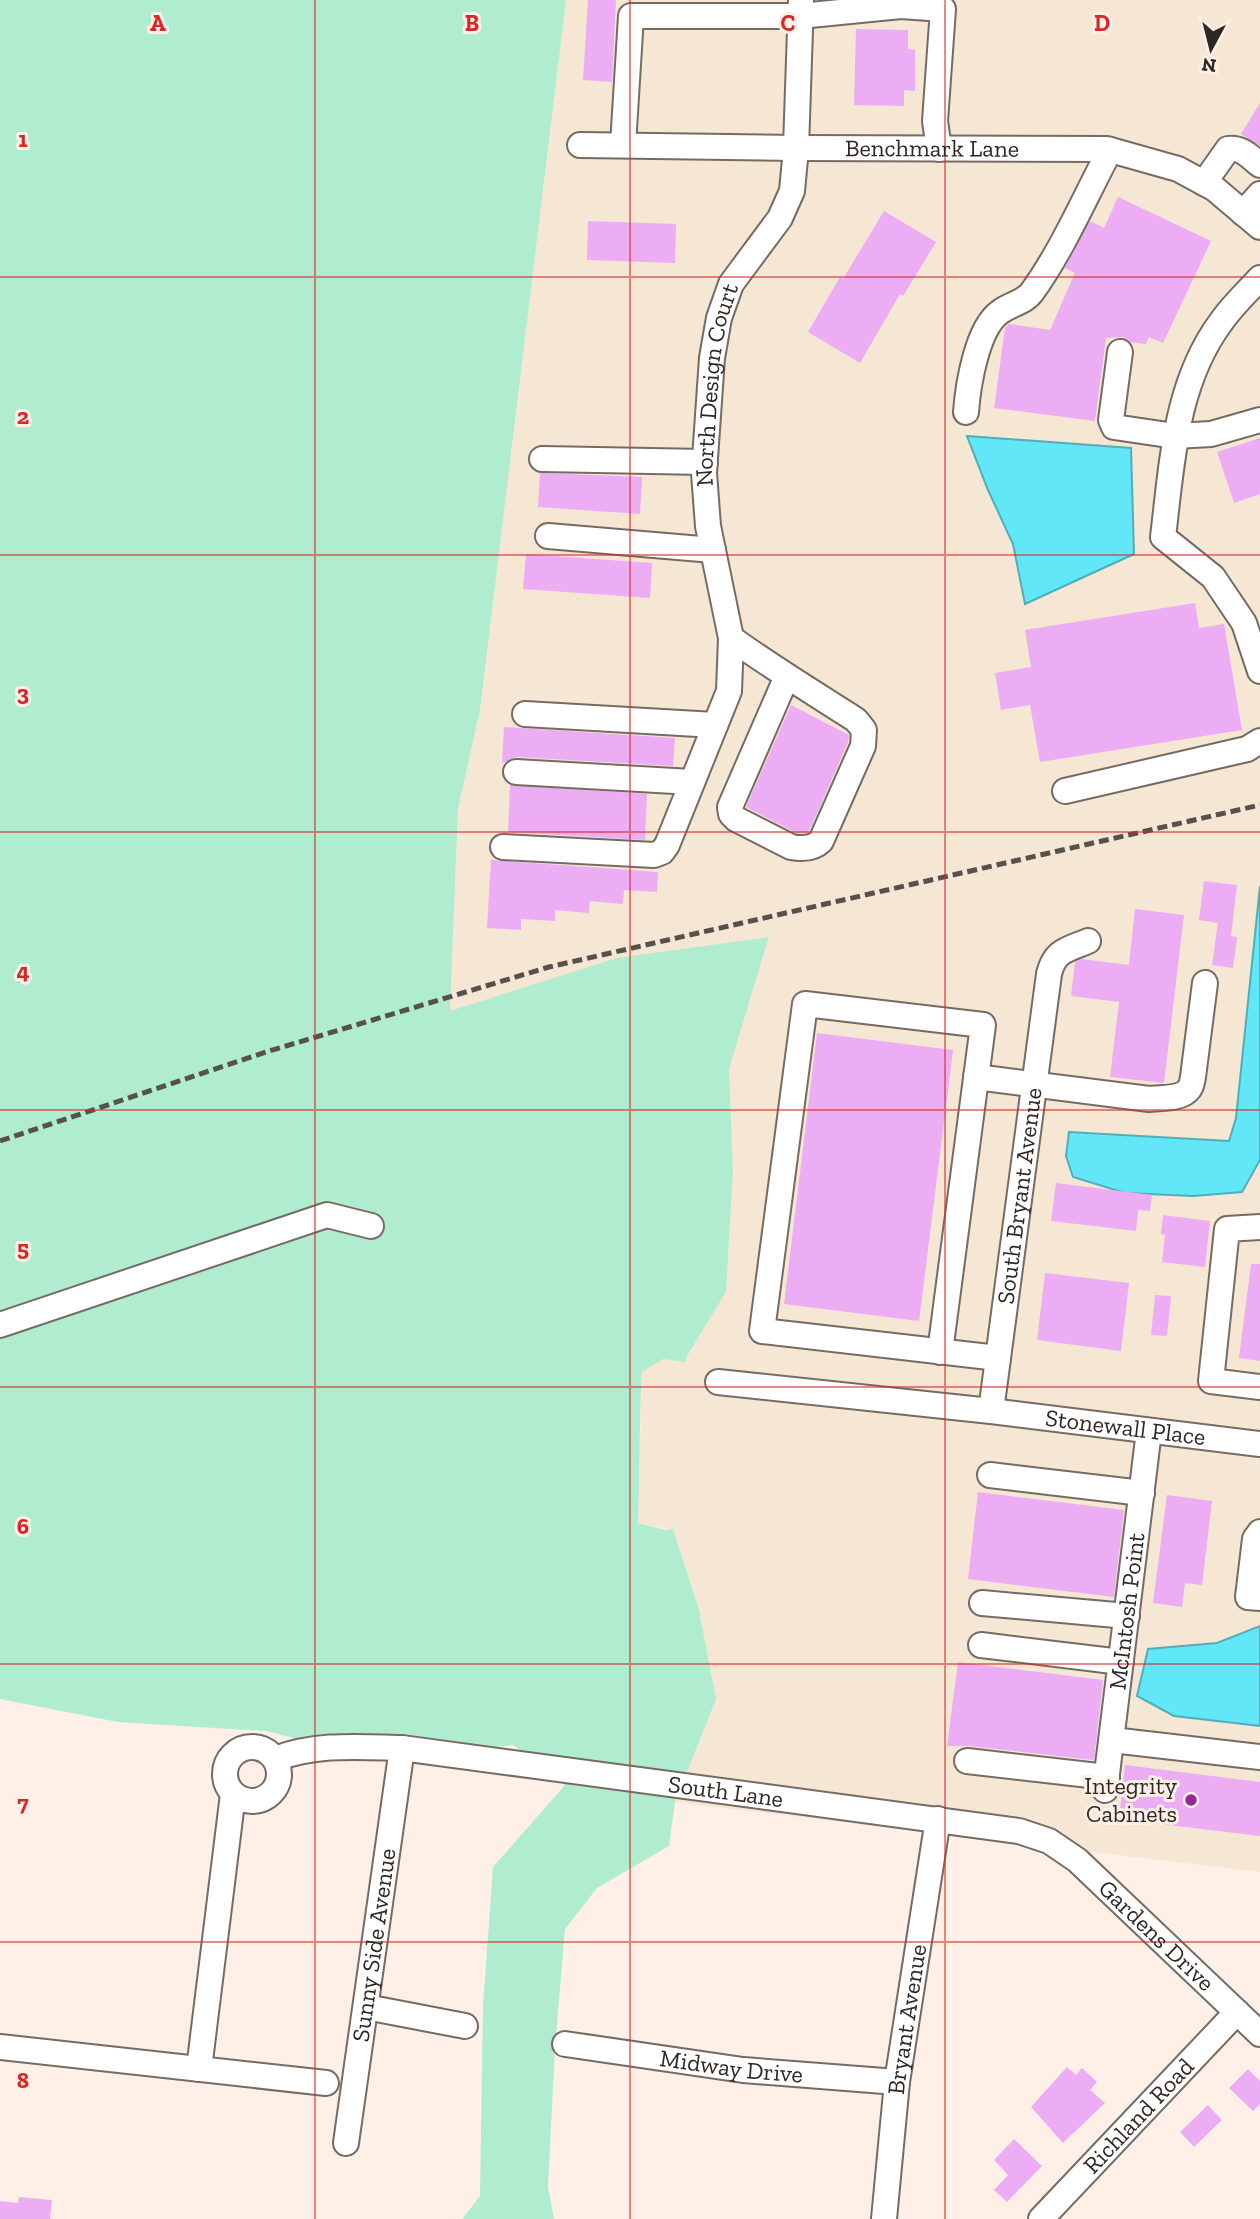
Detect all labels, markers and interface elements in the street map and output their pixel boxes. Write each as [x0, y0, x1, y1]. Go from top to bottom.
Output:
text: A [150, 9, 166, 37]
text: B [465, 9, 479, 37]
text: C [781, 9, 795, 37]
text: D [1094, 9, 1110, 37]
north arrow [1176, 14, 1246, 84]
text: N [1200, 53, 1218, 78]
text: 1 [18, 125, 28, 153]
street label: Benchmark Lane [845, 133, 1019, 163]
street label: North Design Court [689, 279, 744, 488]
text: 2 [17, 402, 29, 430]
text: 3 [17, 679, 29, 707]
text: 4 [16, 957, 30, 985]
street label: South Bryant Avenue [990, 1086, 1048, 1306]
text: 5 [17, 1234, 29, 1262]
street label: Stonewall Place [1044, 1403, 1207, 1451]
text: 6 [17, 1512, 29, 1540]
street label: McIntosh Point [1102, 1531, 1150, 1692]
street label: South Lane [666, 1769, 785, 1813]
place label: Integrity Cabinets [1084, 1771, 1178, 1828]
text: 7 [17, 1789, 29, 1817]
marker: Integrity Cabinets [1183, 1792, 1199, 1808]
street label: Sunny Side Avenue [346, 1846, 402, 2044]
street label: Gardens Drive [1093, 1873, 1221, 1997]
street label: Bryant Avenue [881, 1942, 932, 2096]
street label: Midway Drive [658, 2043, 804, 2089]
street label: Richland Road [1077, 2052, 1200, 2179]
text: 8 [17, 2066, 29, 2094]

